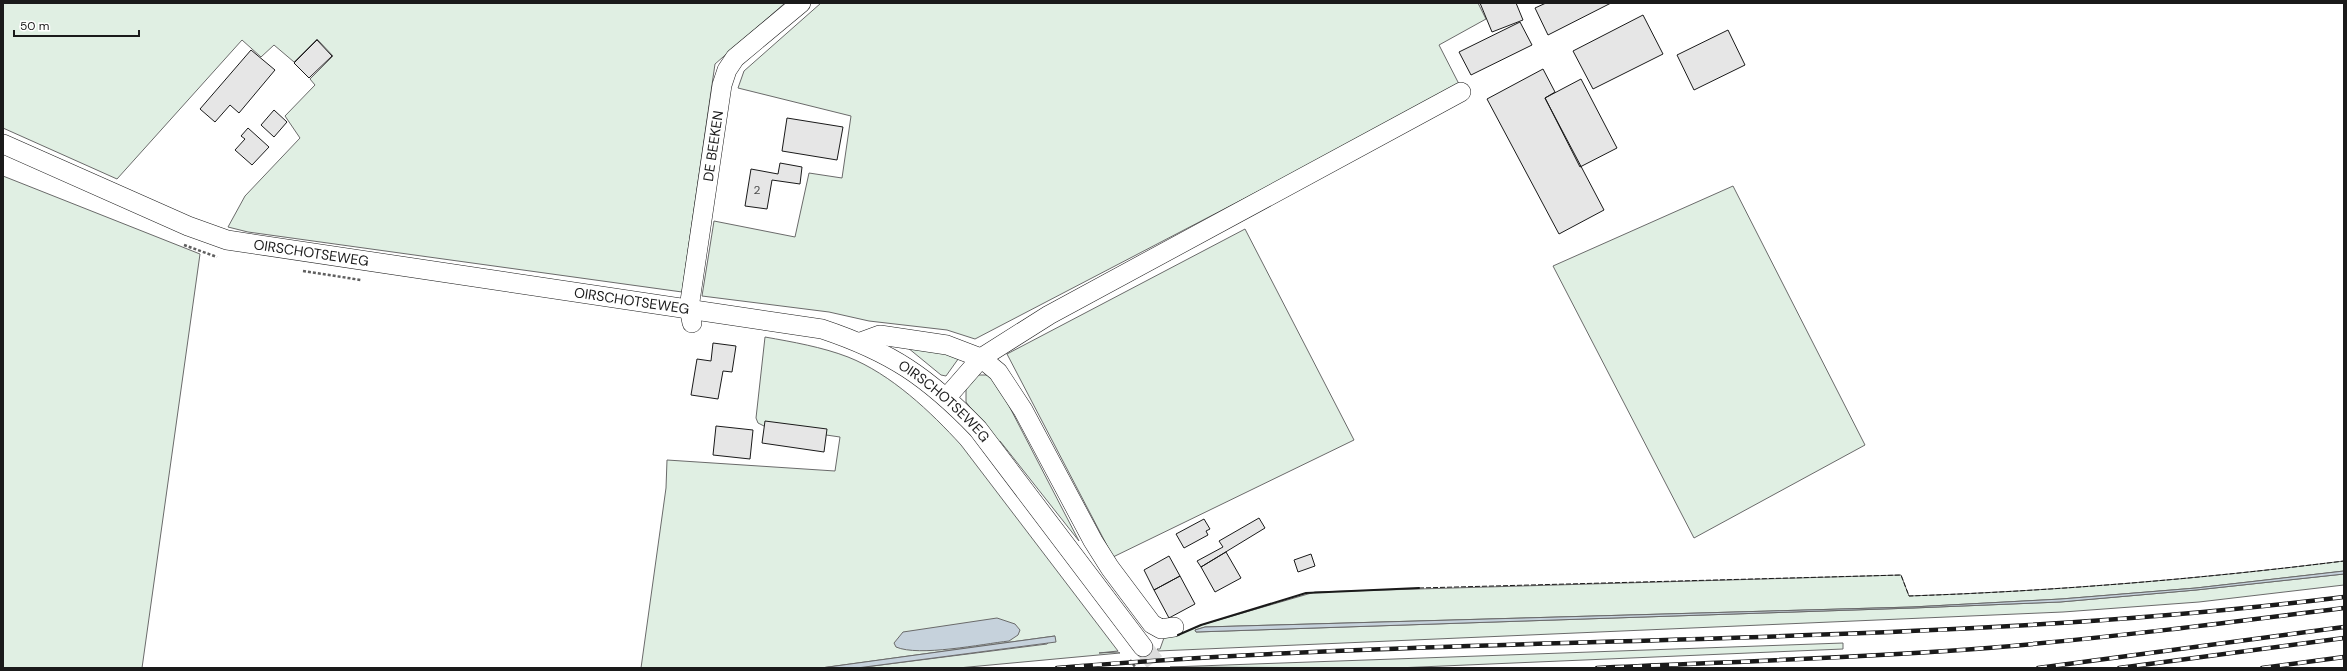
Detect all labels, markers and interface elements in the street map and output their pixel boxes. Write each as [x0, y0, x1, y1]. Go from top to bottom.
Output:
scale bar [14, 12, 139, 38]
text: 50 m [20, 18, 49, 34]
street label: DE BEEKEN [699, 109, 727, 183]
house number: 2 [754, 182, 761, 198]
street label: OIRSCHOTSEWEG [252, 235, 370, 270]
street label: OIRSCHOTSEWEG [573, 283, 691, 318]
street label: OIRSCHOTSEWEG [895, 356, 994, 446]

